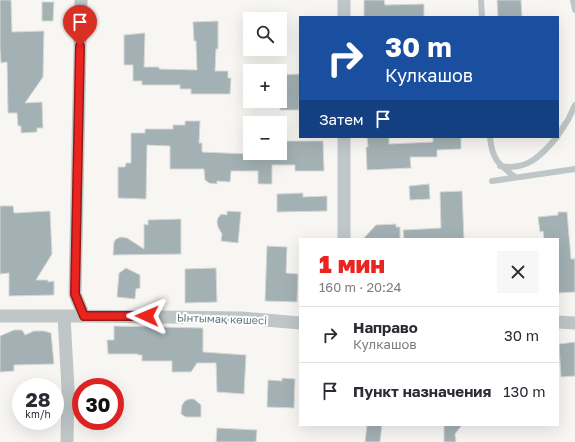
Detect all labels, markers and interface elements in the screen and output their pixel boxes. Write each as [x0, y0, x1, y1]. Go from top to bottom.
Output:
pin [63, 5, 97, 46]
icon: arrive [69, 11, 91, 33]
map controls [243, 12, 287, 160]
button: search [243, 12, 287, 56]
text: 30 m [385, 30, 452, 63]
icon: right [319, 32, 371, 84]
button: + [243, 64, 287, 108]
text: Кулкашов [385, 64, 473, 86]
icon: arrive [372, 108, 394, 130]
text: Затем [319, 110, 364, 128]
button: − [243, 116, 287, 160]
text: 1 мин [319, 249, 385, 278]
button: close [497, 251, 539, 293]
text: 160 m · 20:24 [319, 279, 401, 295]
position arrow [126, 295, 168, 337]
street label: Ынтымақ көшесі [177, 310, 267, 327]
text: Направо [353, 318, 418, 336]
icon: right [319, 324, 341, 346]
text: 30 m [504, 326, 539, 344]
text: Кулкашов [353, 336, 417, 352]
speed limit sign: 30 [72, 378, 124, 430]
icon: arrive [319, 380, 341, 402]
text: Пункт назначения [353, 382, 491, 400]
text: 130 m [503, 382, 546, 400]
text: 28 [25, 387, 50, 411]
text: km/h [25, 408, 51, 420]

